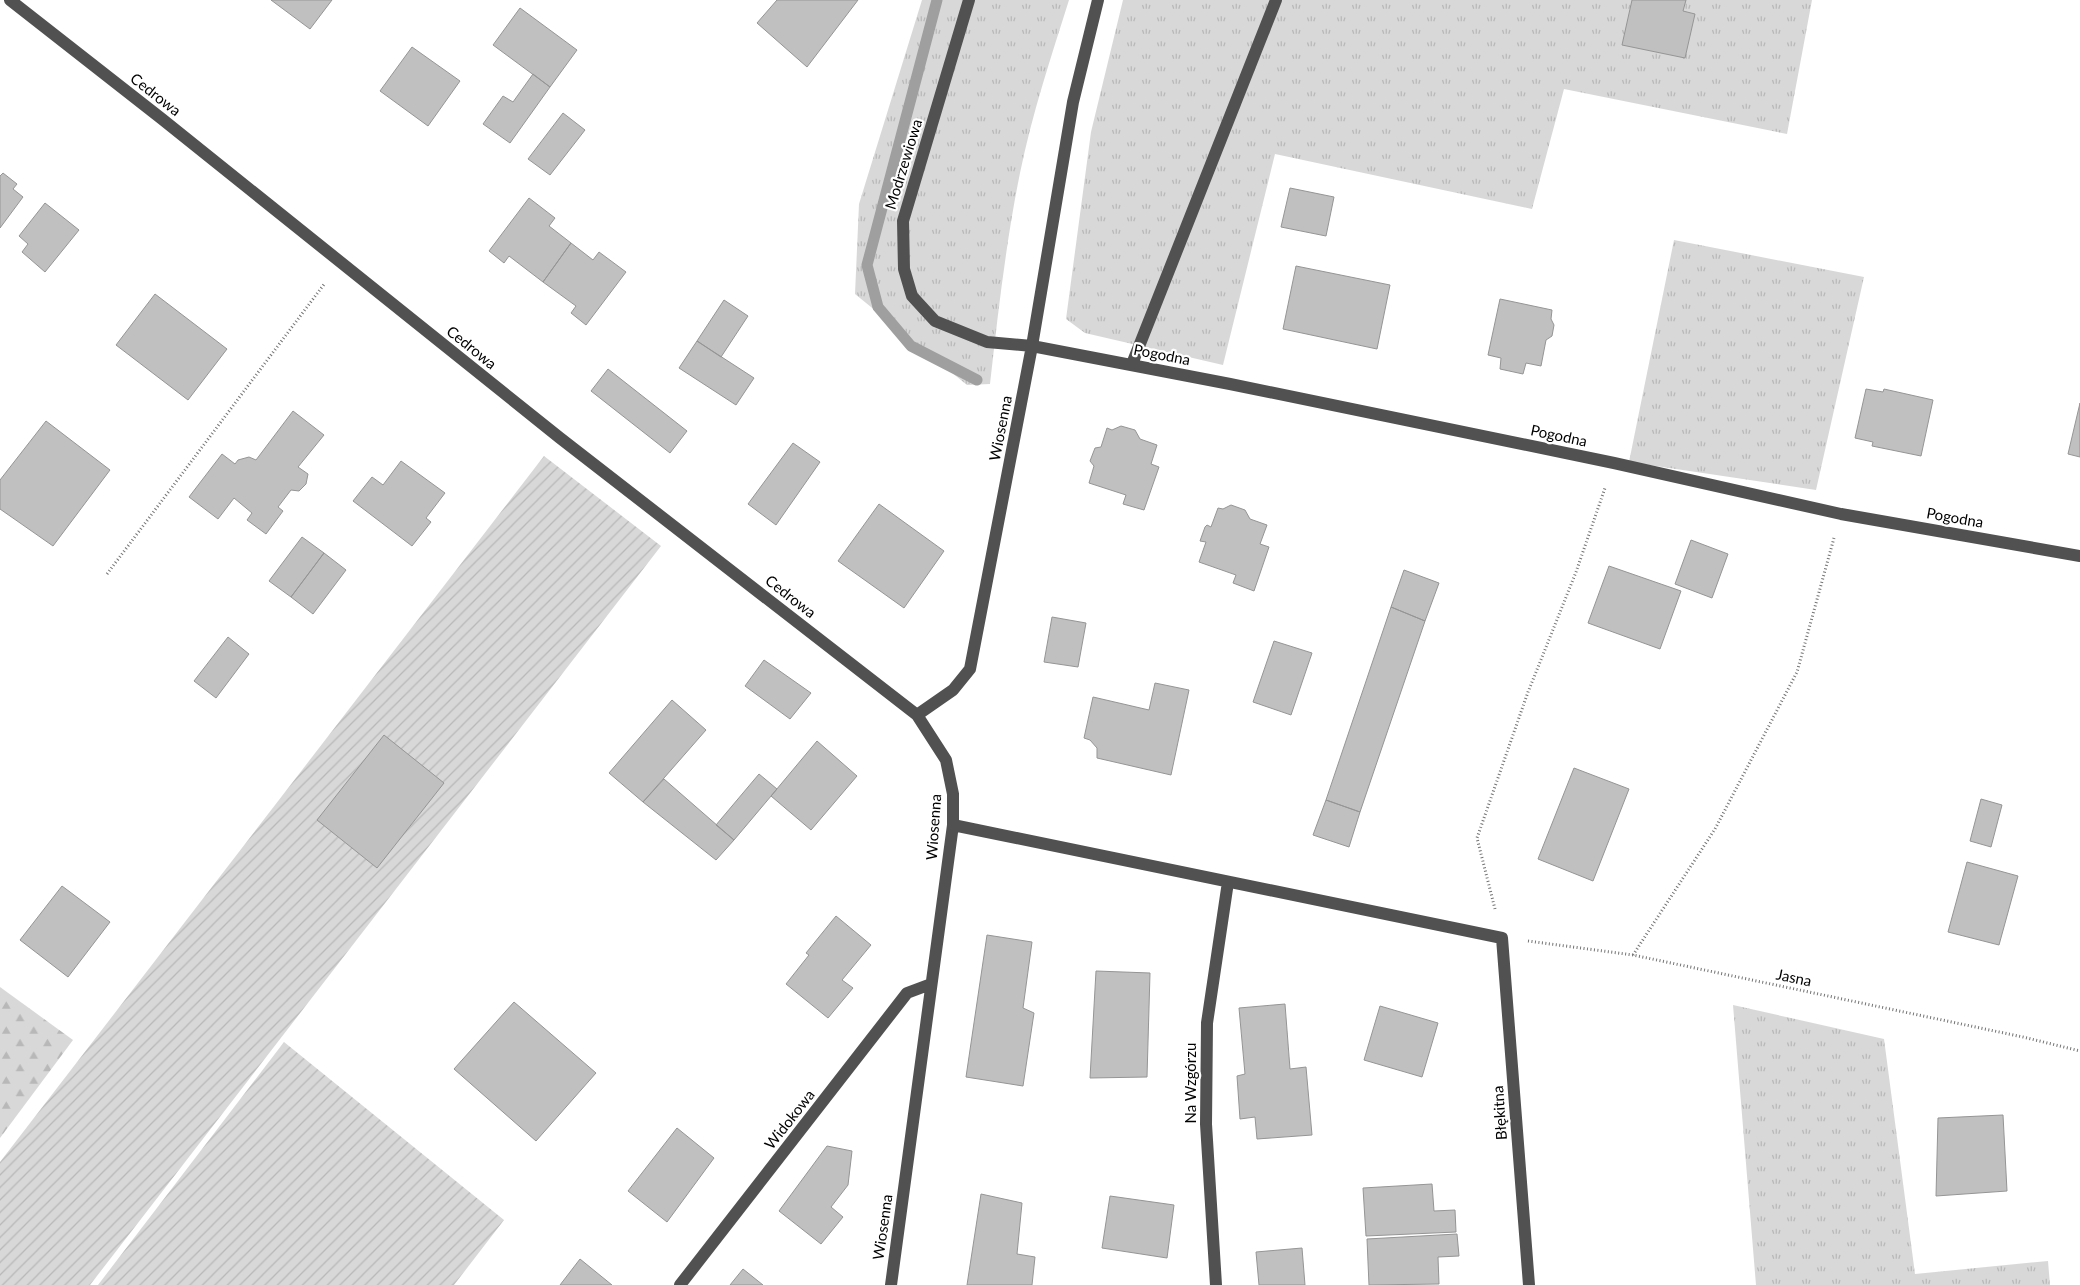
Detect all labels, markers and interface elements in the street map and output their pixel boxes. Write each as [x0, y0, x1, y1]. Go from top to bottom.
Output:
street label: Cedrowa [127, 69, 185, 119]
street label: Modrzewiowa [881, 117, 925, 211]
street label: Cedrowa [443, 321, 501, 373]
street label: Pogodna [1132, 340, 1192, 368]
street label: Wiosenna [985, 394, 1015, 462]
street label: Pogodna [1529, 420, 1589, 450]
street label: Pogodna [1925, 503, 1985, 531]
street label: Cedrowa [762, 571, 820, 621]
street label: Wiosenna [922, 793, 944, 861]
street label: Jasna [1775, 964, 1813, 990]
street label: Na Wzgórzu [1181, 1043, 1199, 1123]
street label: Błękitna [1488, 1085, 1510, 1141]
street label: Widokowa [760, 1086, 818, 1152]
street label: Wiosenna [868, 1193, 896, 1261]

